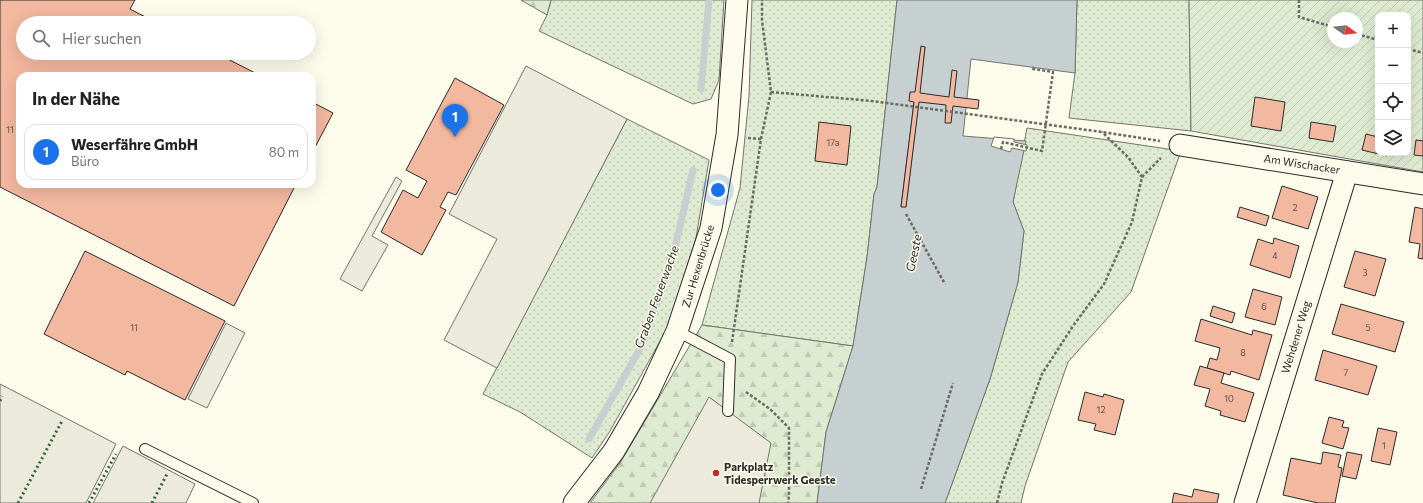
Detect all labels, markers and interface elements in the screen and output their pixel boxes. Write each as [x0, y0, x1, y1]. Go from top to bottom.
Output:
north arrow [1327, 12, 1363, 48]
map controls [1375, 12, 1411, 156]
button: + [1375, 12, 1411, 48]
search box [16, 16, 316, 60]
icon: search [30, 27, 52, 49]
text: Hier suchen [62, 29, 142, 47]
button: − [1375, 48, 1411, 84]
button: locate [1375, 84, 1411, 120]
text: In der Nähe [32, 88, 120, 109]
pin: 1 [442, 104, 468, 137]
button: layers [1375, 120, 1411, 156]
house number: 11 [6, 124, 14, 135]
text: Weserfähre GmbH [71, 135, 198, 153]
house number: 17a [826, 137, 840, 148]
text: 1 [43, 144, 49, 160]
text: 80 m [269, 144, 299, 160]
street label: Am Wischacker [1263, 151, 1342, 176]
text: Büro [71, 153, 99, 169]
your location [708, 180, 728, 200]
house number: 2 [1293, 202, 1298, 213]
street label: Zur Hexenbrücke [679, 223, 716, 309]
water label: Geeste [902, 232, 924, 273]
water label: Graben Feuerwache [631, 243, 681, 350]
house number: 4 [1272, 250, 1278, 261]
house number: 3 [1362, 267, 1368, 278]
street label: Wehdener Weg [1278, 299, 1313, 375]
house number: 6 [1261, 301, 1267, 312]
house number: 11 [130, 322, 138, 333]
house number: 5 [1365, 322, 1371, 333]
house number: 8 [1240, 347, 1246, 358]
house number: 7 [1344, 367, 1349, 378]
house number: 10 [1224, 393, 1234, 404]
house number: 12 [1097, 404, 1105, 415]
house number: 1 [1382, 440, 1386, 451]
place label: Parkplatz Tidesperrwerk Geeste [724, 460, 836, 486]
marker: Parkplatz Tidesperrwerk Geeste [711, 468, 721, 478]

